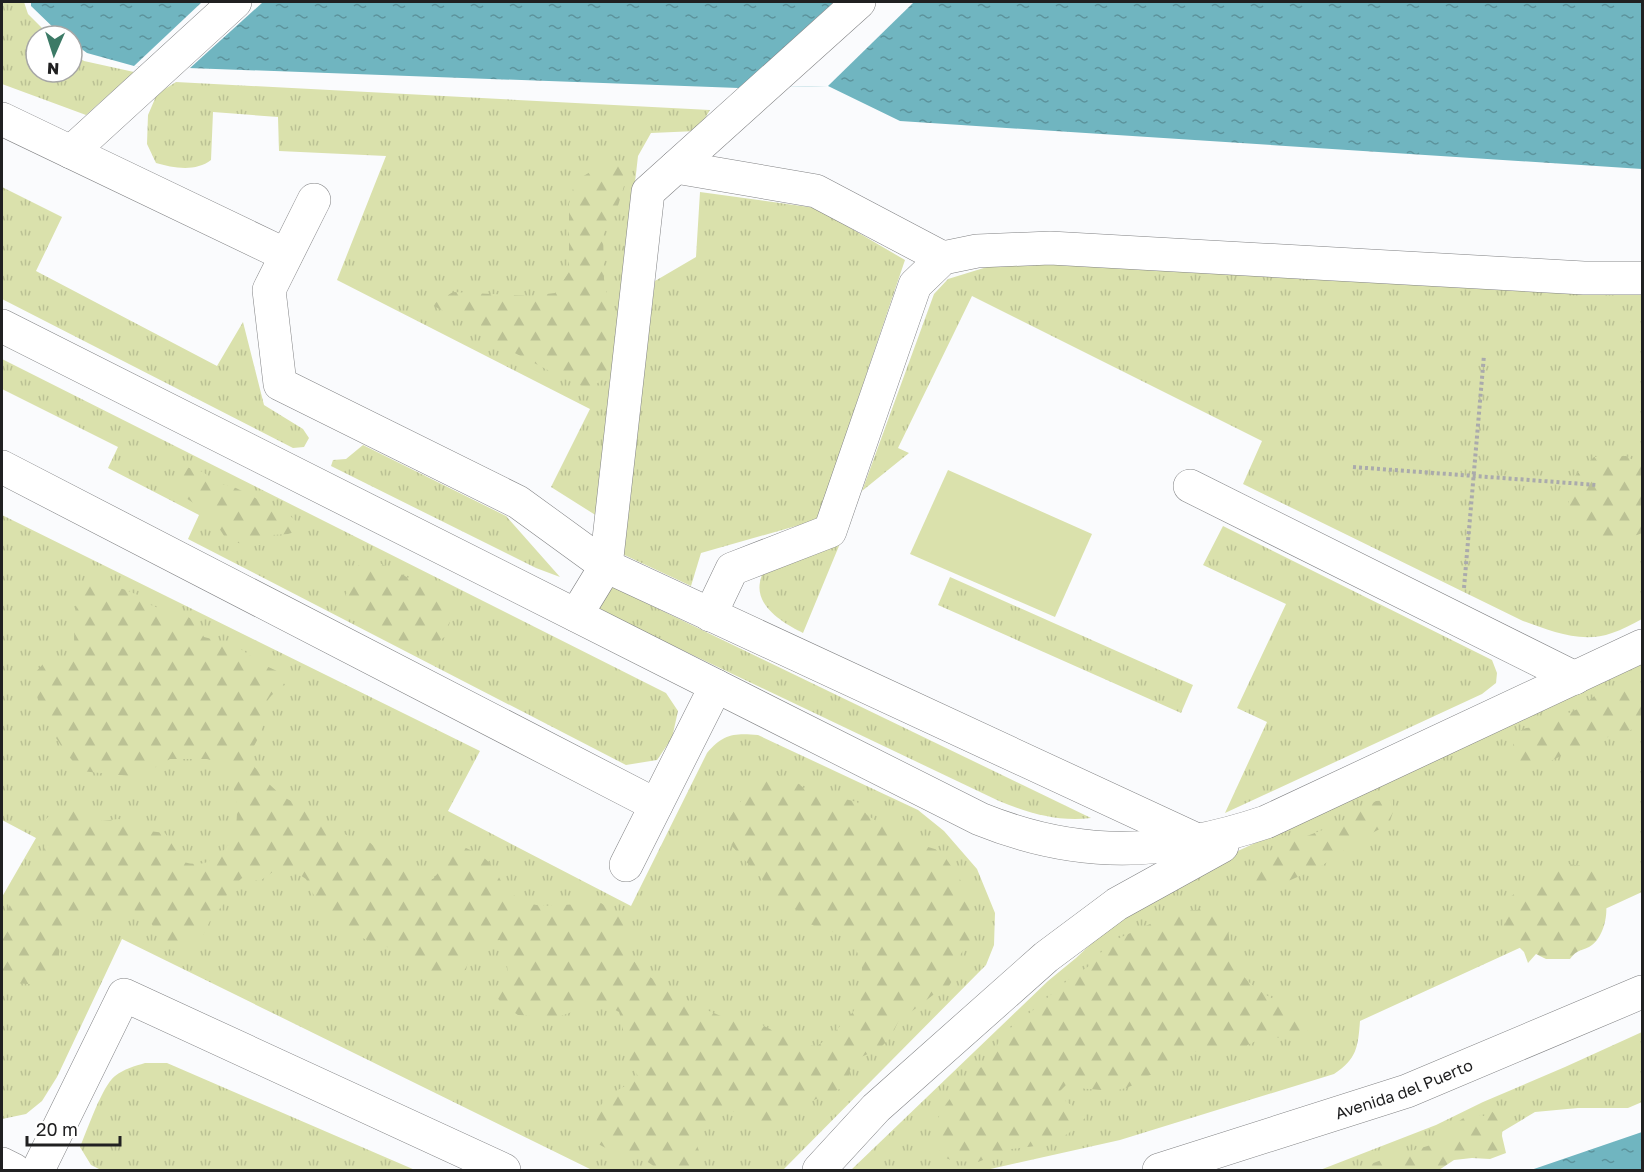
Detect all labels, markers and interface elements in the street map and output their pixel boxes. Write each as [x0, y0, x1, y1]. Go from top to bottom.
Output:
north arrow [24, 24, 84, 84]
text: N [47, 59, 60, 79]
street label: Avenida del Puerto [1333, 1055, 1476, 1123]
scale bar [27, 1109, 120, 1147]
text: 20 m [36, 1118, 78, 1140]

